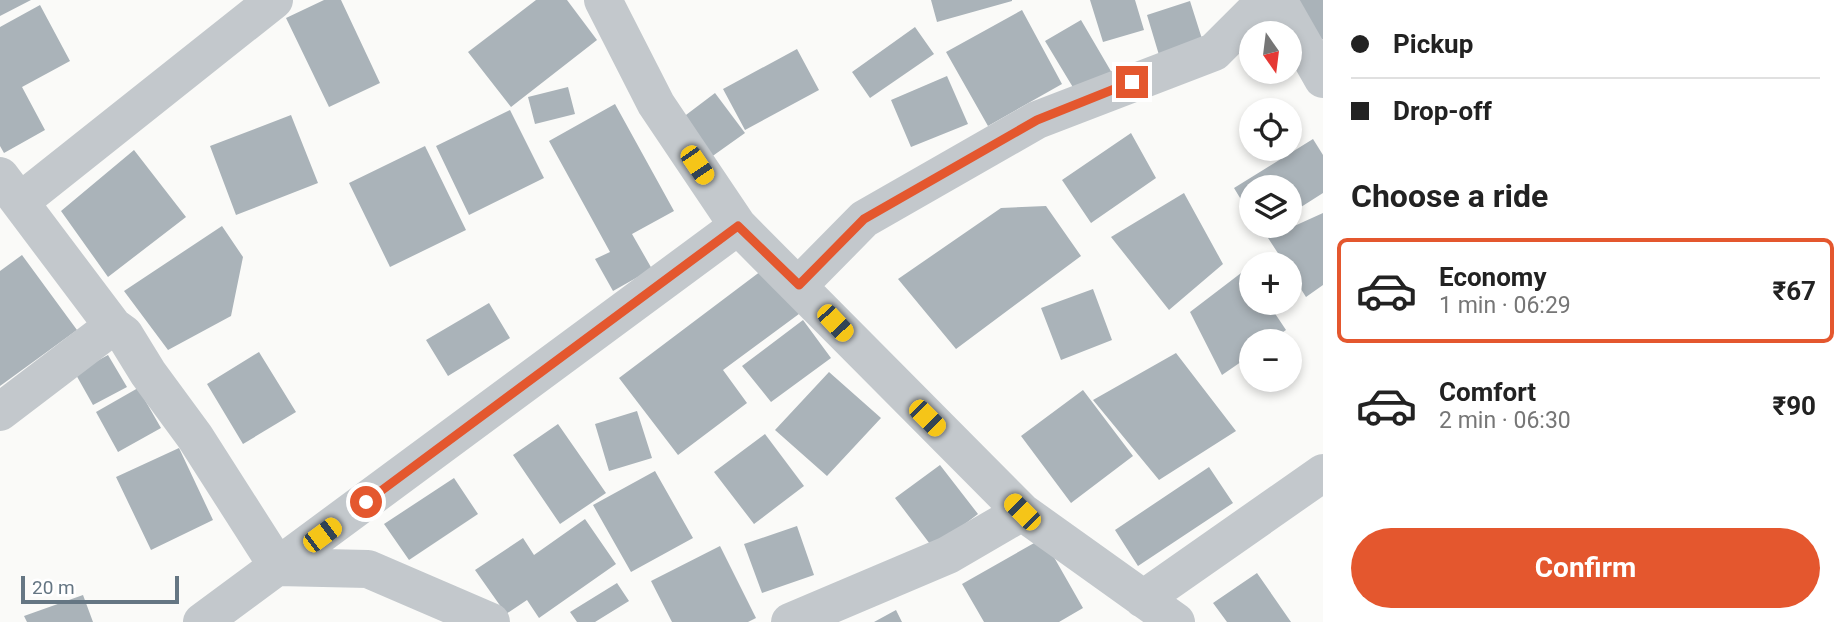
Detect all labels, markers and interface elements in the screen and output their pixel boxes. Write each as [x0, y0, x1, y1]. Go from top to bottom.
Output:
north arrow [1239, 21, 1302, 84]
map controls [1239, 21, 1302, 392]
text: Pickup [1393, 29, 1473, 59]
route end [1116, 66, 1148, 98]
text: Drop-off [1393, 96, 1492, 126]
button: locate [1239, 98, 1302, 161]
car [677, 142, 718, 188]
button: layers [1239, 175, 1302, 238]
text: Choose a ride [1351, 177, 1548, 215]
button: + [1239, 252, 1302, 315]
icon: car [1355, 259, 1418, 322]
text: Economy [1439, 262, 1546, 292]
text: ₹67 [1772, 276, 1816, 306]
text: 1 min · 06:29 [1439, 292, 1571, 319]
car [813, 300, 858, 346]
button: − [1239, 329, 1302, 392]
icon: car [1355, 374, 1418, 437]
text: Comfort [1439, 377, 1536, 407]
text: ₹90 [1772, 391, 1816, 421]
car [905, 396, 950, 440]
text: 2 min · 06:30 [1439, 407, 1571, 434]
route start [350, 486, 382, 518]
car [1000, 490, 1045, 534]
car [299, 514, 346, 556]
button: Confirm [1351, 528, 1820, 608]
scale bar [21, 573, 178, 605]
text: 20 m [32, 576, 75, 599]

